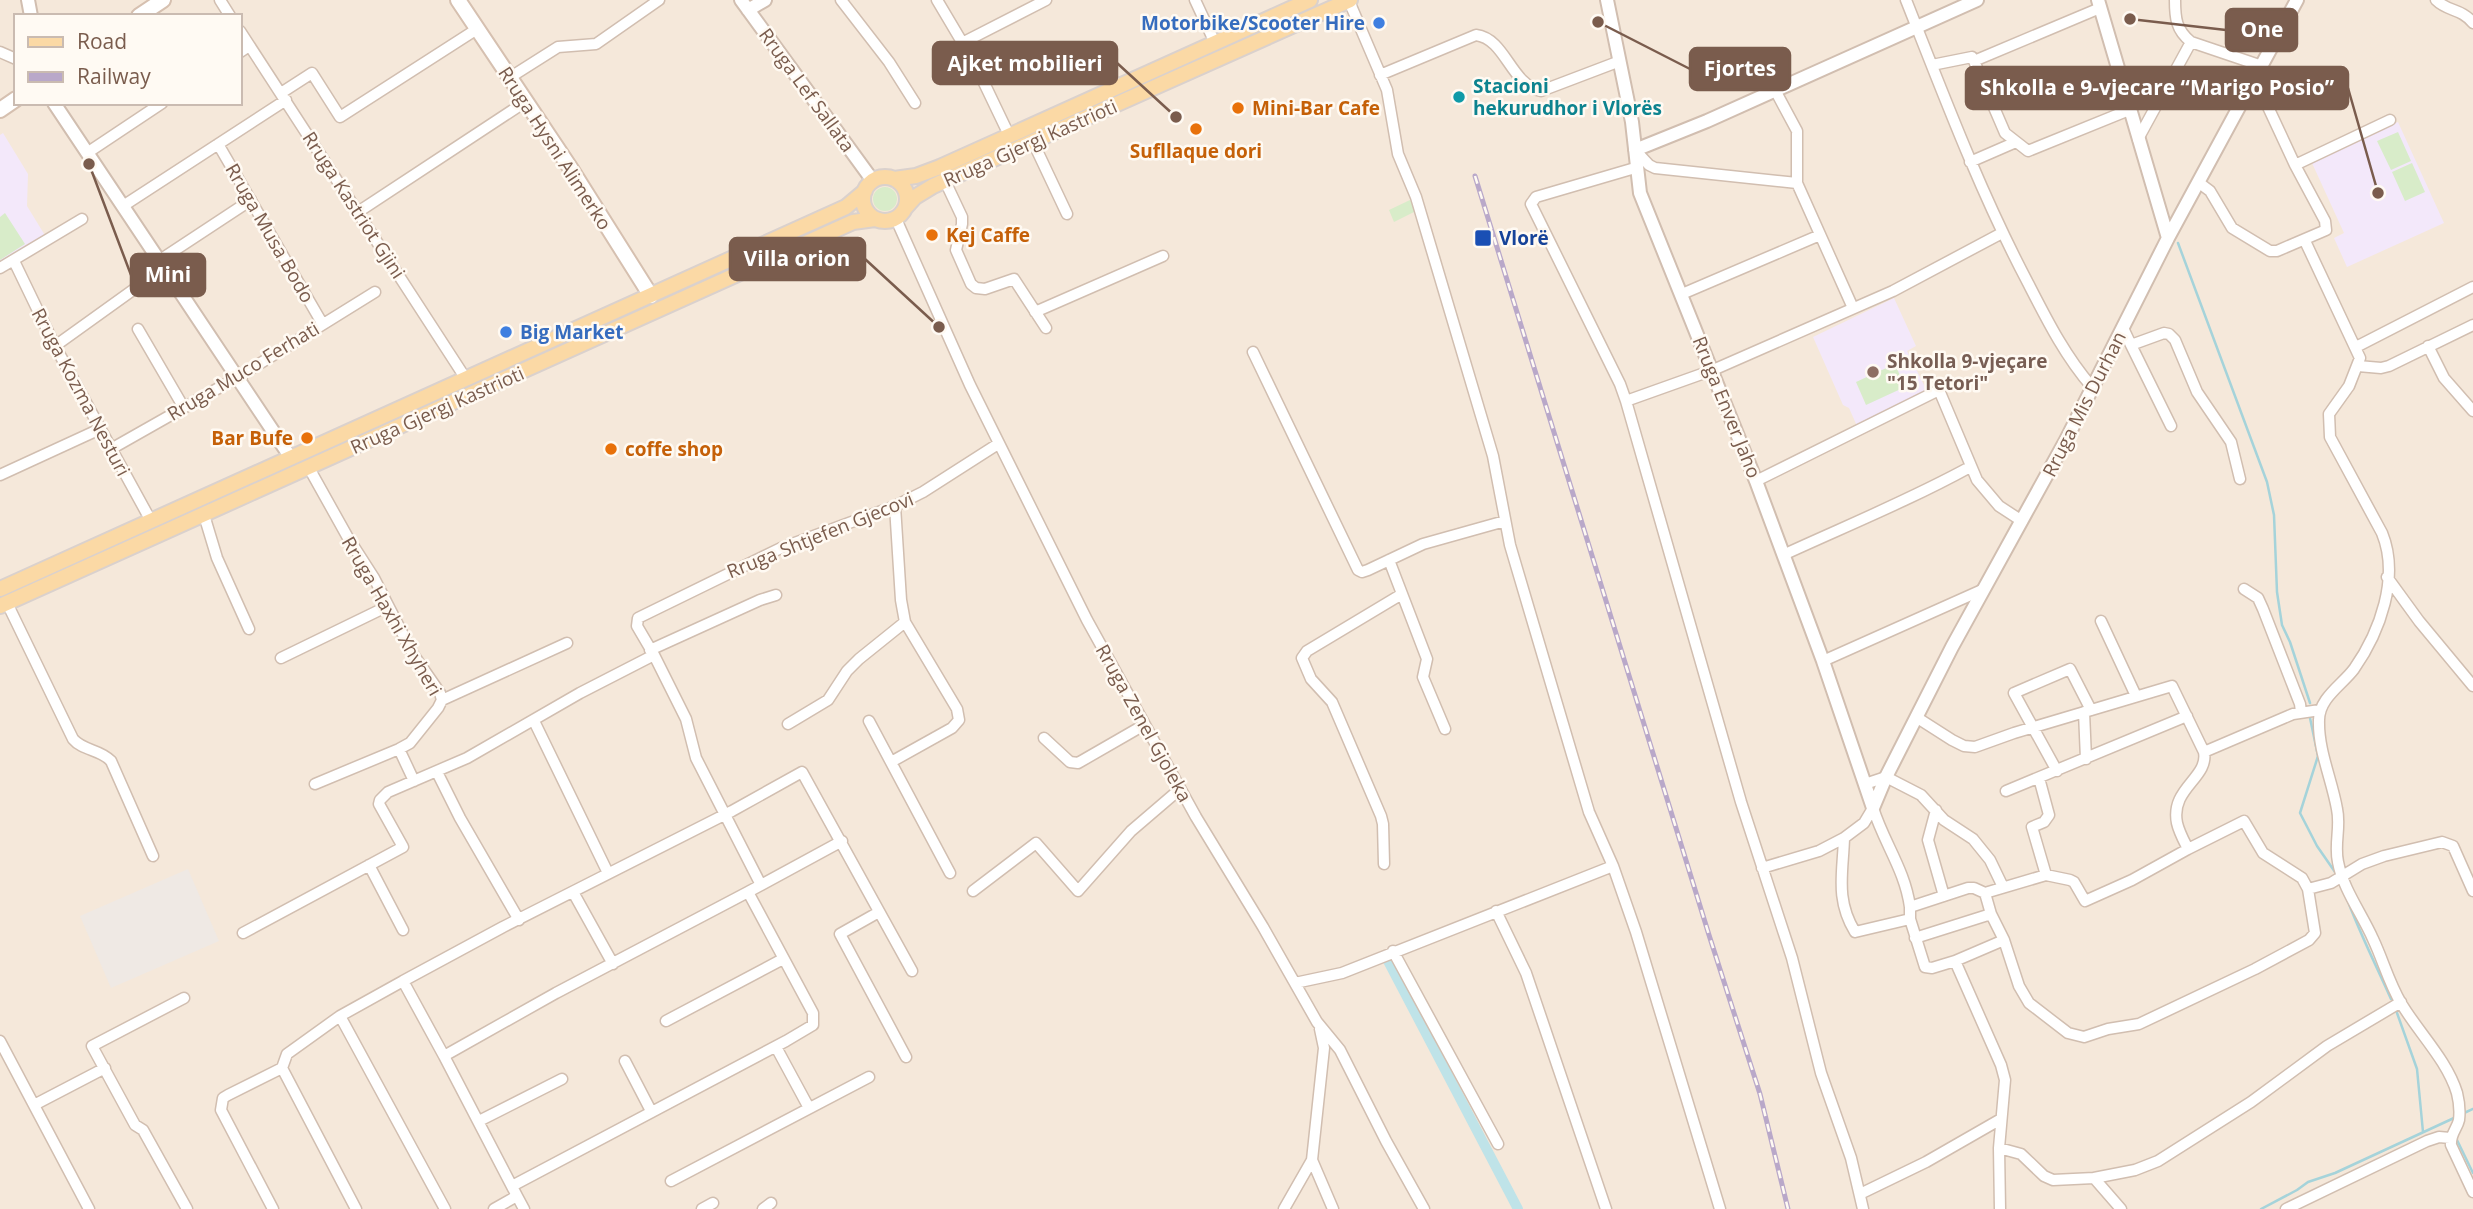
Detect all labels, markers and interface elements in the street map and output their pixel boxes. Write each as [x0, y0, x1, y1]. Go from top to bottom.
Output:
callout: One [2226, 9, 2297, 51]
place label: Motorbike/Scooter Hire [1141, 10, 1365, 36]
legend [14, 14, 242, 105]
marker: Motorbike/Scooter Hire [1371, 15, 1387, 31]
text: One [2241, 15, 2283, 43]
street label: Rruga Lef Sallata [753, 23, 861, 157]
text: Road [77, 27, 127, 55]
callout: Ajket mobilieri [933, 42, 1117, 84]
callout: Fjortes [1690, 48, 1790, 90]
text: Ajket mobilieri [947, 49, 1103, 77]
text: Fjortes [1704, 54, 1776, 82]
street label: Rruga Hysni Alimerko [492, 61, 618, 235]
text: Railway [77, 62, 151, 90]
callout: Shkolla e 9-vjecare “Marigo Posio” [1966, 67, 2348, 109]
place label: Stacioni hekurudhor i Vlorës [1473, 73, 1662, 121]
text: Shkolla e 9-vjecare “Marigo Posio” [1980, 73, 2335, 101]
marker: Stacioni hekurudhor i Vlorës [1451, 89, 1467, 105]
street label: Rruga Gjergj Kastrioti [939, 93, 1121, 193]
place label: Mini-Bar Cafe [1252, 95, 1380, 121]
marker: Mini-Bar Cafe [1230, 100, 1246, 116]
marker: Sufllaque dori [1188, 121, 1204, 137]
street label: Rruga Kastriot Gjini [297, 126, 411, 284]
place label: Sufllaque dori [1130, 138, 1262, 164]
street label: Rruga Musa Bodo [219, 159, 321, 307]
place label: Kej Caffe [946, 222, 1030, 248]
place label: Vlorë [1499, 225, 1549, 251]
marker: Kej Caffe [924, 227, 940, 243]
marker: Vlorë [1473, 228, 1493, 248]
callout: Villa orion [730, 238, 865, 280]
text: Villa orion [744, 244, 850, 272]
callout: Mini [131, 254, 205, 296]
text: Mini [145, 260, 191, 288]
street label: Rruga Kozma Nesturi [26, 303, 136, 481]
street label: Rruga Muco Ferhati [162, 315, 324, 427]
place label: Big Market [520, 319, 624, 345]
marker: Big Market [498, 324, 514, 340]
street label: Rruga Mis Durhan [2036, 327, 2132, 481]
street label: Rruga Enver Jaho [1687, 332, 1767, 482]
place label: Shkolla 9-vjeçare "15 Tetori" [1887, 348, 2047, 396]
street label: Rruga Gjergj Kastrioti [346, 360, 528, 460]
marker: Shkolla 9-vjeçare "15 Tetori" [1865, 364, 1881, 380]
place label: Bar Bufe [211, 425, 293, 451]
marker: Bar Bufe [299, 430, 315, 446]
place label: coffe shop [625, 436, 723, 462]
marker: coffe shop [603, 441, 619, 457]
street label: Rruga Shtjefen Gjecovi [723, 486, 917, 584]
street label: Rruga Haxhi Xhyheri [336, 532, 448, 700]
street label: Rruga Zenel Gjoleka [1090, 639, 1198, 807]

